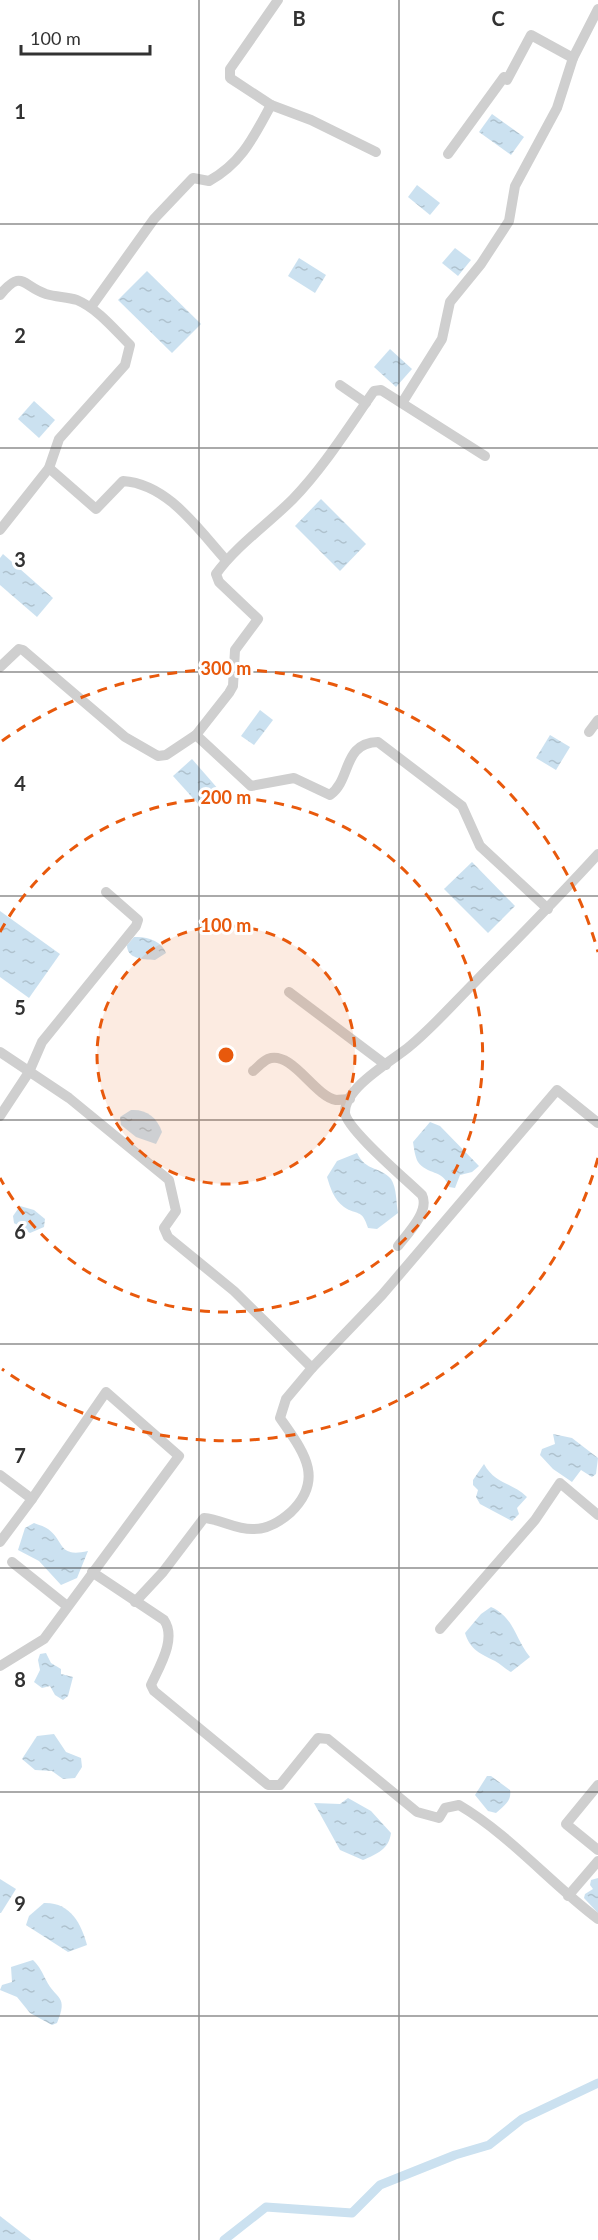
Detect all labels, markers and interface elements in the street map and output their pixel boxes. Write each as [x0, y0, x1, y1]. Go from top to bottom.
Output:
text: B [292, 6, 306, 30]
text: C [491, 6, 505, 30]
scale bar [21, 18, 150, 56]
text: 100 m [30, 27, 81, 49]
text: 1 [14, 99, 26, 123]
text: 2 [14, 323, 26, 347]
text: 3 [14, 547, 26, 571]
text: 300 m [201, 657, 251, 679]
text: 4 [14, 771, 26, 795]
text: 200 m [201, 786, 251, 808]
text: 100 m [201, 914, 251, 936]
text: 5 [14, 995, 26, 1019]
centre of rings [216, 1045, 236, 1065]
text: 6 [14, 1219, 26, 1243]
text: 7 [14, 1443, 26, 1467]
text: 8 [14, 1667, 26, 1691]
text: 9 [14, 1891, 26, 1915]

